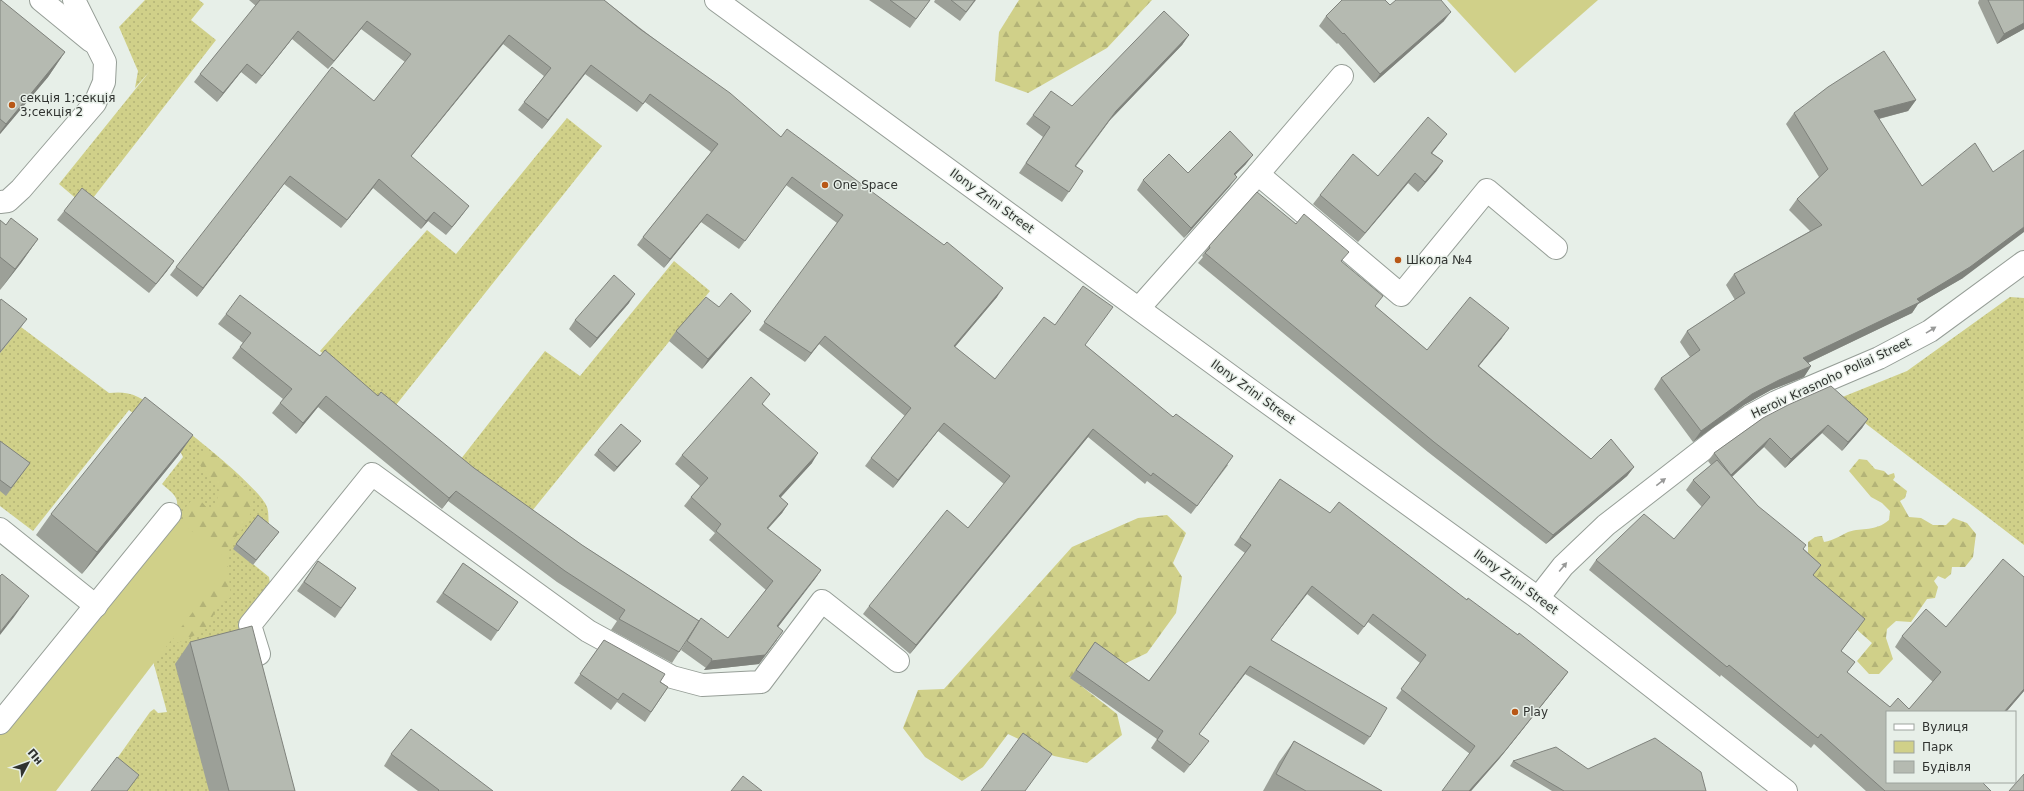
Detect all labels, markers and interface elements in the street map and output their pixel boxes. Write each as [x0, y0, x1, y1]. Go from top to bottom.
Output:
place label: секція 1;секція 3;секція 2 [20, 91, 115, 119]
marker: секція 1;секція 3;секція 2 [7, 100, 17, 110]
street label: Ilony Zrini Street [947, 166, 1037, 236]
place label: One Space [833, 178, 898, 192]
marker: One Space [820, 180, 830, 190]
place label: Школа №4 [1406, 253, 1472, 267]
marker: Школа №4 [1393, 255, 1403, 265]
one-way arrow [1925, 327, 1937, 334]
street label: Heroiv Krasnoho Poliai Street [1749, 335, 1913, 421]
street label: Ilony Zrini Street [1208, 357, 1298, 427]
one-way arrow [1655, 478, 1666, 487]
street label: Ilony Zrini Street [1471, 547, 1561, 617]
one-way arrow [1558, 562, 1567, 573]
place label: Play [1523, 705, 1548, 719]
marker: Play [1510, 707, 1520, 717]
legend [1886, 711, 2016, 783]
text: Вулиця [1922, 720, 1968, 734]
text: Парк [1922, 740, 1953, 754]
north arrow [8, 743, 48, 783]
text: Пн [25, 746, 46, 767]
text: Будівля [1922, 760, 1971, 774]

